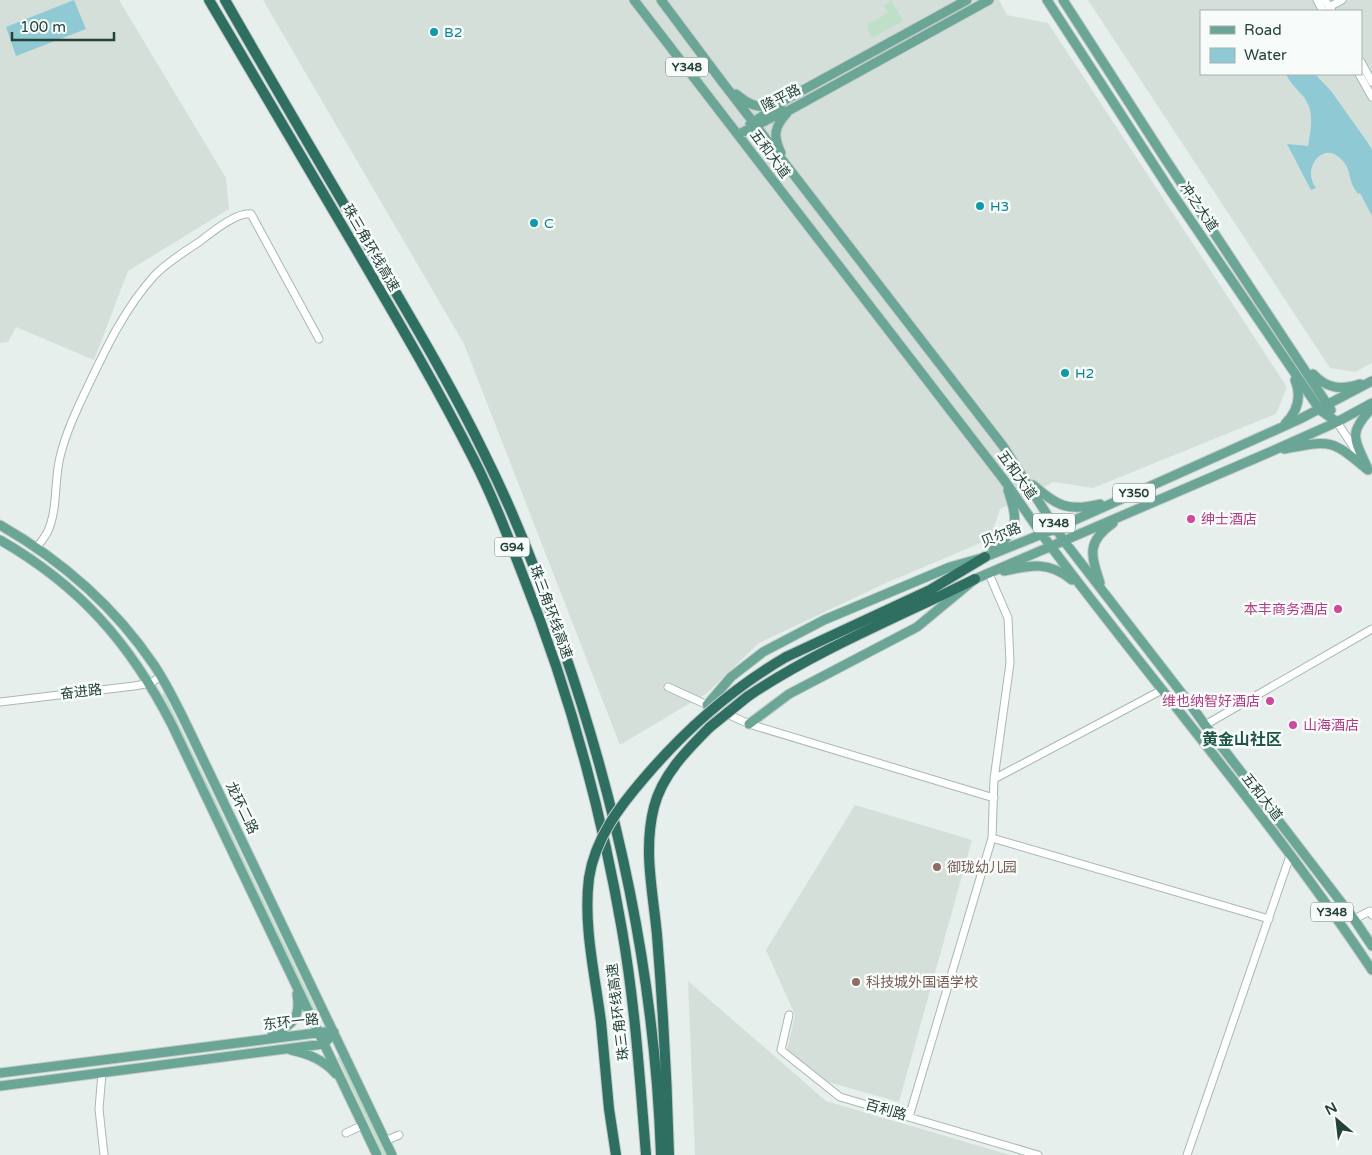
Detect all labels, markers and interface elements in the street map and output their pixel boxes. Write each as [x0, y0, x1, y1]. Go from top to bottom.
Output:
scale bar [12, 10, 115, 42]
legend [1200, 10, 1362, 75]
text: 100 m [20, 18, 66, 36]
text: Road [1244, 21, 1282, 39]
place label: B2 [444, 24, 463, 41]
marker: B2 [428, 26, 440, 38]
text: Water [1244, 46, 1287, 64]
road number: Y348 [666, 58, 708, 76]
street label: 隆平路 [758, 81, 804, 115]
street label: 五和大道 [746, 127, 794, 181]
street label: 冲之大道 [1176, 179, 1222, 235]
place label: H3 [990, 198, 1009, 215]
marker: H3 [974, 200, 986, 212]
street label: 珠三角环线高速 [339, 201, 403, 295]
place label: C [544, 215, 554, 232]
marker: C [528, 217, 540, 229]
place label: H2 [1075, 365, 1094, 382]
marker: H2 [1059, 367, 1071, 379]
street label: 五和大道 [994, 447, 1040, 503]
road number: Y350 [1113, 483, 1155, 502]
place label: 绅士酒店 [1201, 511, 1257, 528]
marker: 绅士酒店 [1185, 513, 1197, 525]
road number: Y348 [1033, 514, 1075, 532]
street label: 贝尔路 [978, 519, 1024, 551]
road number: G94 [494, 538, 530, 556]
street label: 珠三角环线高速 [526, 563, 576, 661]
place label: 本丰商务酒店 [1244, 601, 1328, 618]
marker: 本丰商务酒店 [1332, 603, 1344, 615]
street label: 奋进路 [59, 681, 103, 703]
place label: 维也纳智好酒店 [1162, 693, 1260, 710]
marker: 维也纳智好酒店 [1264, 695, 1276, 707]
place label: 山海酒店 [1303, 717, 1359, 734]
marker: 山海酒店 [1287, 719, 1299, 731]
district label: 黄金山社区 [1202, 730, 1282, 750]
street label: 五和大道 [1238, 770, 1286, 824]
street label: 龙环二路 [222, 779, 262, 837]
place label: 御珑幼儿园 [947, 859, 1017, 876]
marker: 御珑幼儿园 [931, 861, 943, 873]
road number: Y348 [1311, 902, 1353, 922]
street label: 珠三角环线高速 [604, 962, 632, 1062]
place label: 科技城外国语学校 [866, 974, 978, 991]
marker: 科技城外国语学校 [850, 976, 862, 988]
street label: 东环一路 [262, 1011, 320, 1033]
north arrow [1312, 1095, 1362, 1145]
street label: 百利路 [863, 1096, 909, 1124]
text: N [1322, 1099, 1340, 1119]

